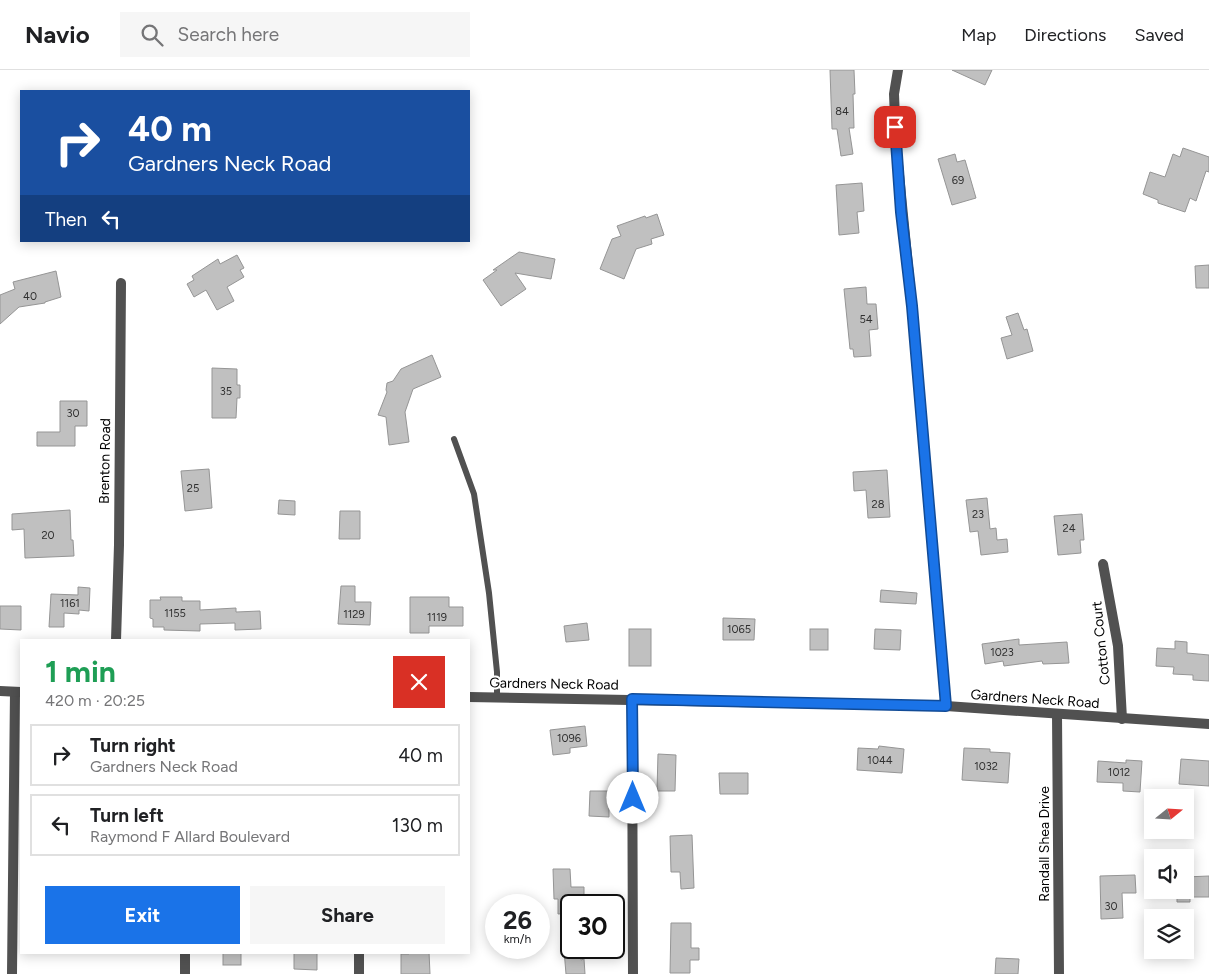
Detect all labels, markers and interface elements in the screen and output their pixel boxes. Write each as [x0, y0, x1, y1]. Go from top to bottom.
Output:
search box [120, 12, 470, 57]
text: Navio [25, 20, 90, 49]
icon: search [138, 21, 166, 49]
text: Search here [178, 23, 279, 46]
text: Map [961, 24, 996, 46]
text: Directions [1024, 24, 1106, 46]
text: Saved [1134, 24, 1184, 46]
house number: 84 [835, 105, 849, 118]
pin [874, 106, 916, 148]
text: 40 m [128, 108, 212, 150]
icon: right [45, 110, 110, 175]
icon: arrive [881, 113, 909, 141]
text: Gardners Neck Road [128, 150, 331, 177]
house number: 69 [952, 174, 964, 187]
icon: left [97, 205, 125, 233]
text: Then [45, 208, 87, 231]
house number: 40 [23, 290, 37, 303]
house number: 54 [859, 313, 873, 326]
house number: 35 [220, 385, 232, 398]
house number: 30 [66, 407, 80, 420]
street label: Brenton Road [96, 418, 114, 504]
house number: 25 [187, 482, 199, 495]
house number: 28 [872, 498, 885, 511]
house number: 23 [972, 508, 984, 521]
house number: 24 [1063, 522, 1076, 535]
house number: 20 [41, 529, 55, 542]
house number: 1161 [60, 597, 80, 610]
street label: Cotton Court [1088, 600, 1114, 686]
house number: 1155 [164, 607, 186, 620]
house number: 1129 [343, 608, 365, 621]
house number: 1119 [427, 611, 447, 624]
house number: 1065 [727, 623, 751, 636]
house number: 1023 [990, 646, 1014, 659]
text: 1 min [45, 653, 116, 690]
button: close [393, 656, 445, 708]
street label: Gardners Neck Road [489, 674, 619, 694]
street label: Gardners Neck Road [970, 686, 1100, 712]
text: 420 m · 20:25 [45, 691, 145, 710]
house number: 1096 [557, 732, 581, 745]
text: Turn right [90, 734, 176, 757]
icon: right [47, 741, 75, 769]
text: 40 m [398, 744, 443, 767]
house number: 1044 [867, 754, 893, 767]
text: Gardners Neck Road [90, 757, 238, 776]
house number: 1032 [974, 760, 998, 773]
house number: 1012 [1108, 766, 1130, 779]
position arrow [606, 771, 658, 823]
street label: Randall Shea Drive [1036, 786, 1053, 902]
north arrow [1144, 789, 1194, 839]
map controls [1144, 789, 1194, 959]
text: Turn left [90, 804, 164, 827]
icon: left [47, 811, 75, 839]
text: 130 m [392, 814, 443, 837]
text: Raymond F Allard Boulevard [90, 827, 290, 846]
button: sound [1144, 849, 1194, 899]
button: Exit [45, 886, 240, 944]
button: Share [250, 886, 445, 944]
speed limit sign: 30 [560, 894, 625, 959]
house number: 30 [1104, 900, 1118, 913]
text: 26 [503, 905, 532, 935]
button: layers [1144, 909, 1194, 959]
text: km/h [504, 932, 531, 946]

